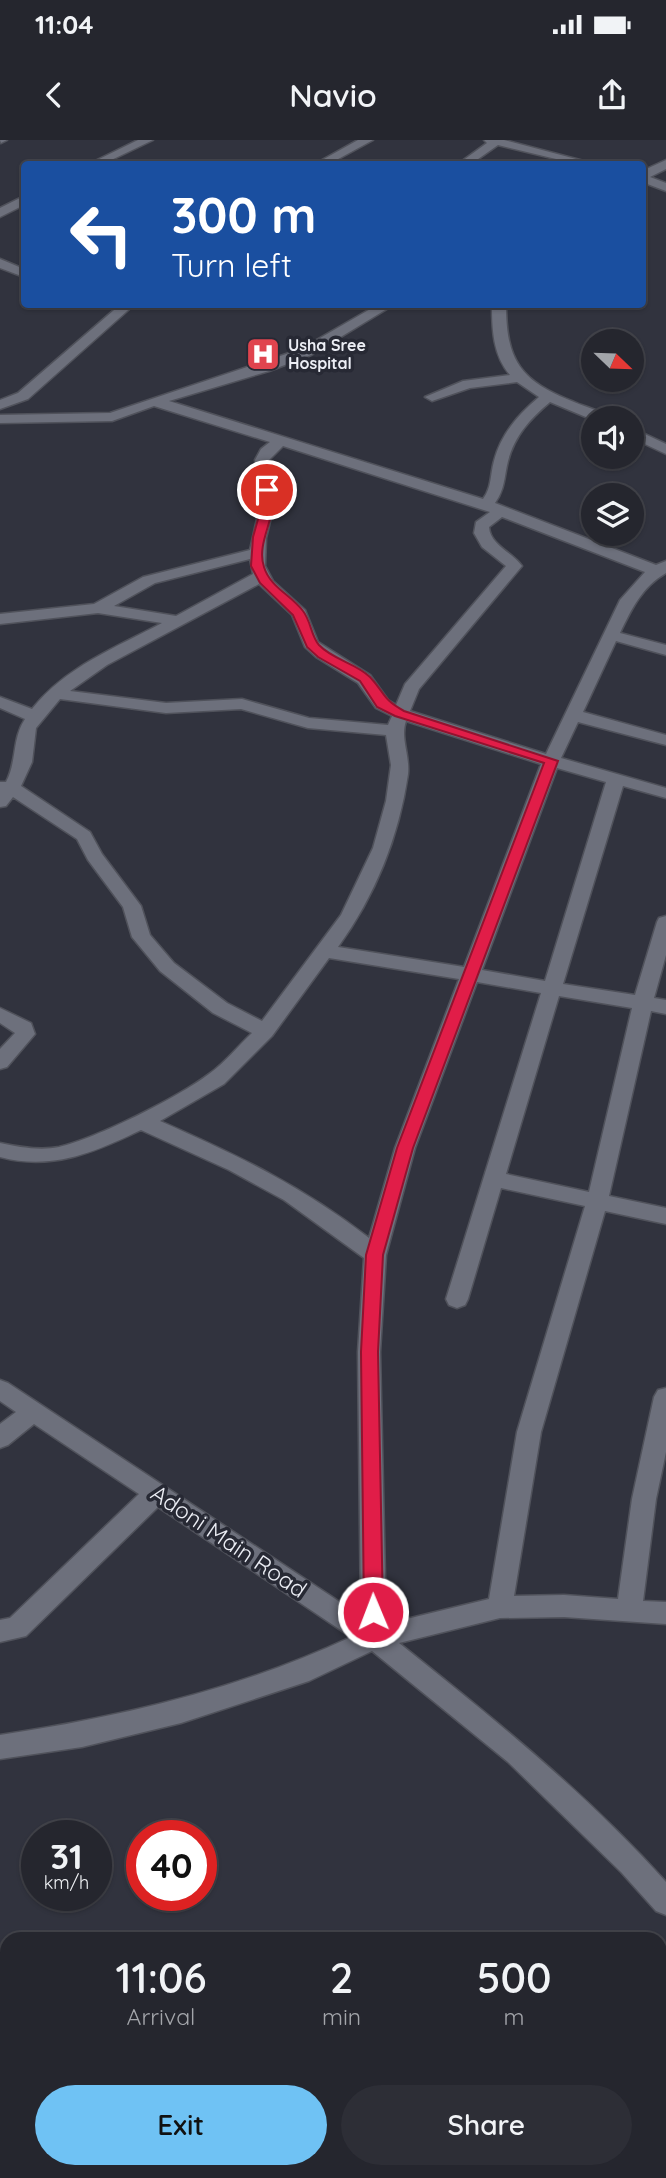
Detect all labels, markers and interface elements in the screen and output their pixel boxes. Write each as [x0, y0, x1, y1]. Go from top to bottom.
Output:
text: 11:04 [35, 8, 94, 41]
text: Navio [289, 75, 377, 115]
icon: back [35, 76, 73, 114]
icon: share [593, 76, 631, 114]
text: 300 m [171, 184, 316, 245]
icon: left [56, 189, 147, 280]
text: Turn left [171, 245, 292, 285]
north arrow [581, 329, 644, 392]
map controls [581, 329, 644, 546]
hospital icon: Usha Sree Hospital [244, 335, 282, 373]
place label: Usha Sree Hospital [288, 335, 366, 373]
button: sound [581, 406, 644, 469]
pin [237, 460, 297, 520]
icon: arrive [248, 471, 286, 509]
button: layers [581, 483, 644, 546]
street label: Adoni Main Road [146, 1478, 312, 1604]
position arrow [336, 1575, 410, 1649]
speed limit sign: 40 [126, 1820, 217, 1911]
text: 31 [50, 1834, 83, 1878]
text: km/h [44, 1871, 89, 1894]
text: 11:06 [115, 1951, 206, 2004]
text: 2 [330, 1951, 353, 2004]
text: 500 [477, 1951, 552, 2004]
text: Arrival [127, 2002, 195, 2031]
text: min [322, 2002, 361, 2031]
text: m [504, 2002, 525, 2031]
button: Exit [35, 2085, 327, 2165]
button: Share [341, 2085, 632, 2165]

